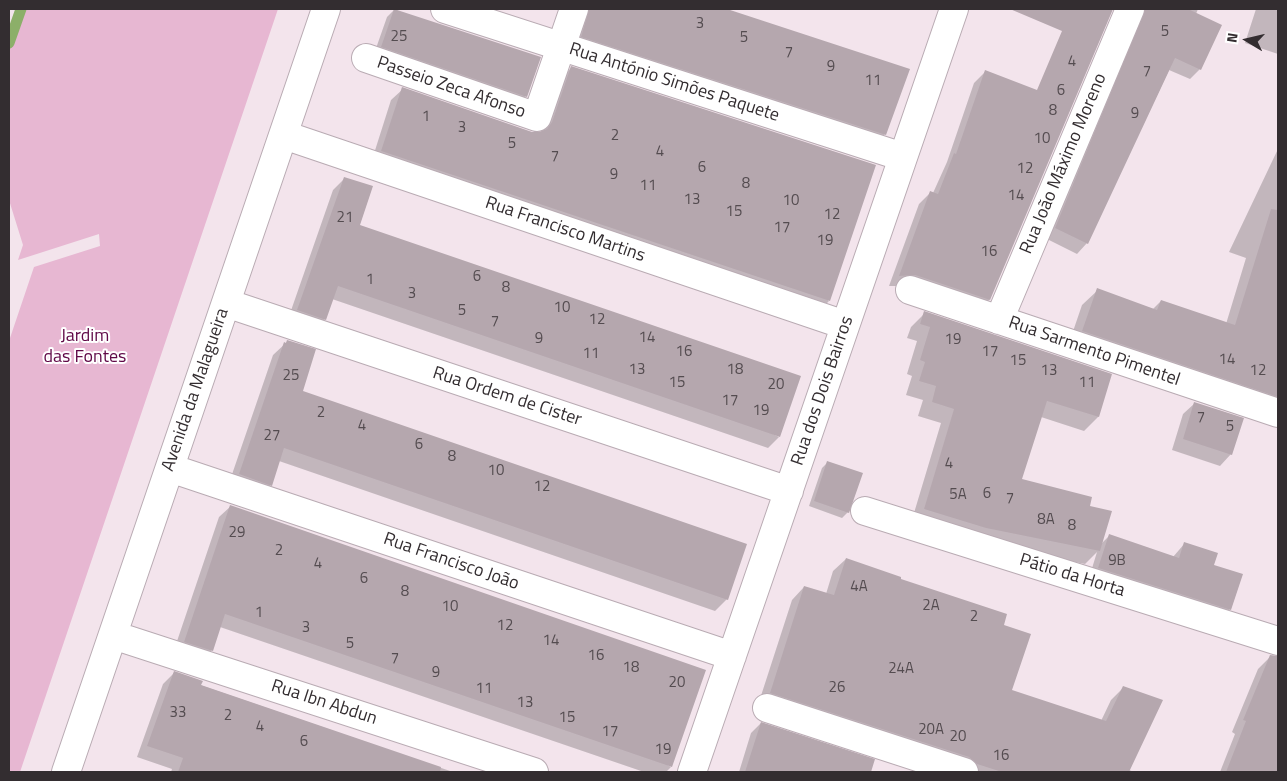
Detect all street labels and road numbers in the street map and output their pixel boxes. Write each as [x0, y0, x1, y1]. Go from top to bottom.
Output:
street label: Rua António Simões Paquete [566, 39, 782, 127]
street label: Passeio Zeca Afonso [374, 52, 528, 124]
street label: Rua João Máximo Moreno [1016, 70, 1112, 258]
street label: Rua Francisco Martins [482, 193, 648, 267]
street label: Avenida da Malagueira [158, 306, 234, 474]
street label: Rua Sarmento Pimentel [1005, 312, 1183, 392]
street label: Rua dos Dois Bairros [787, 313, 859, 469]
street label: Rua Ordem de Cister [430, 363, 584, 431]
street label: Rua Francisco João [380, 529, 522, 595]
street label: Pátio da Horta [1017, 550, 1127, 602]
street label: Rua Ibn Abdun [268, 676, 380, 730]

